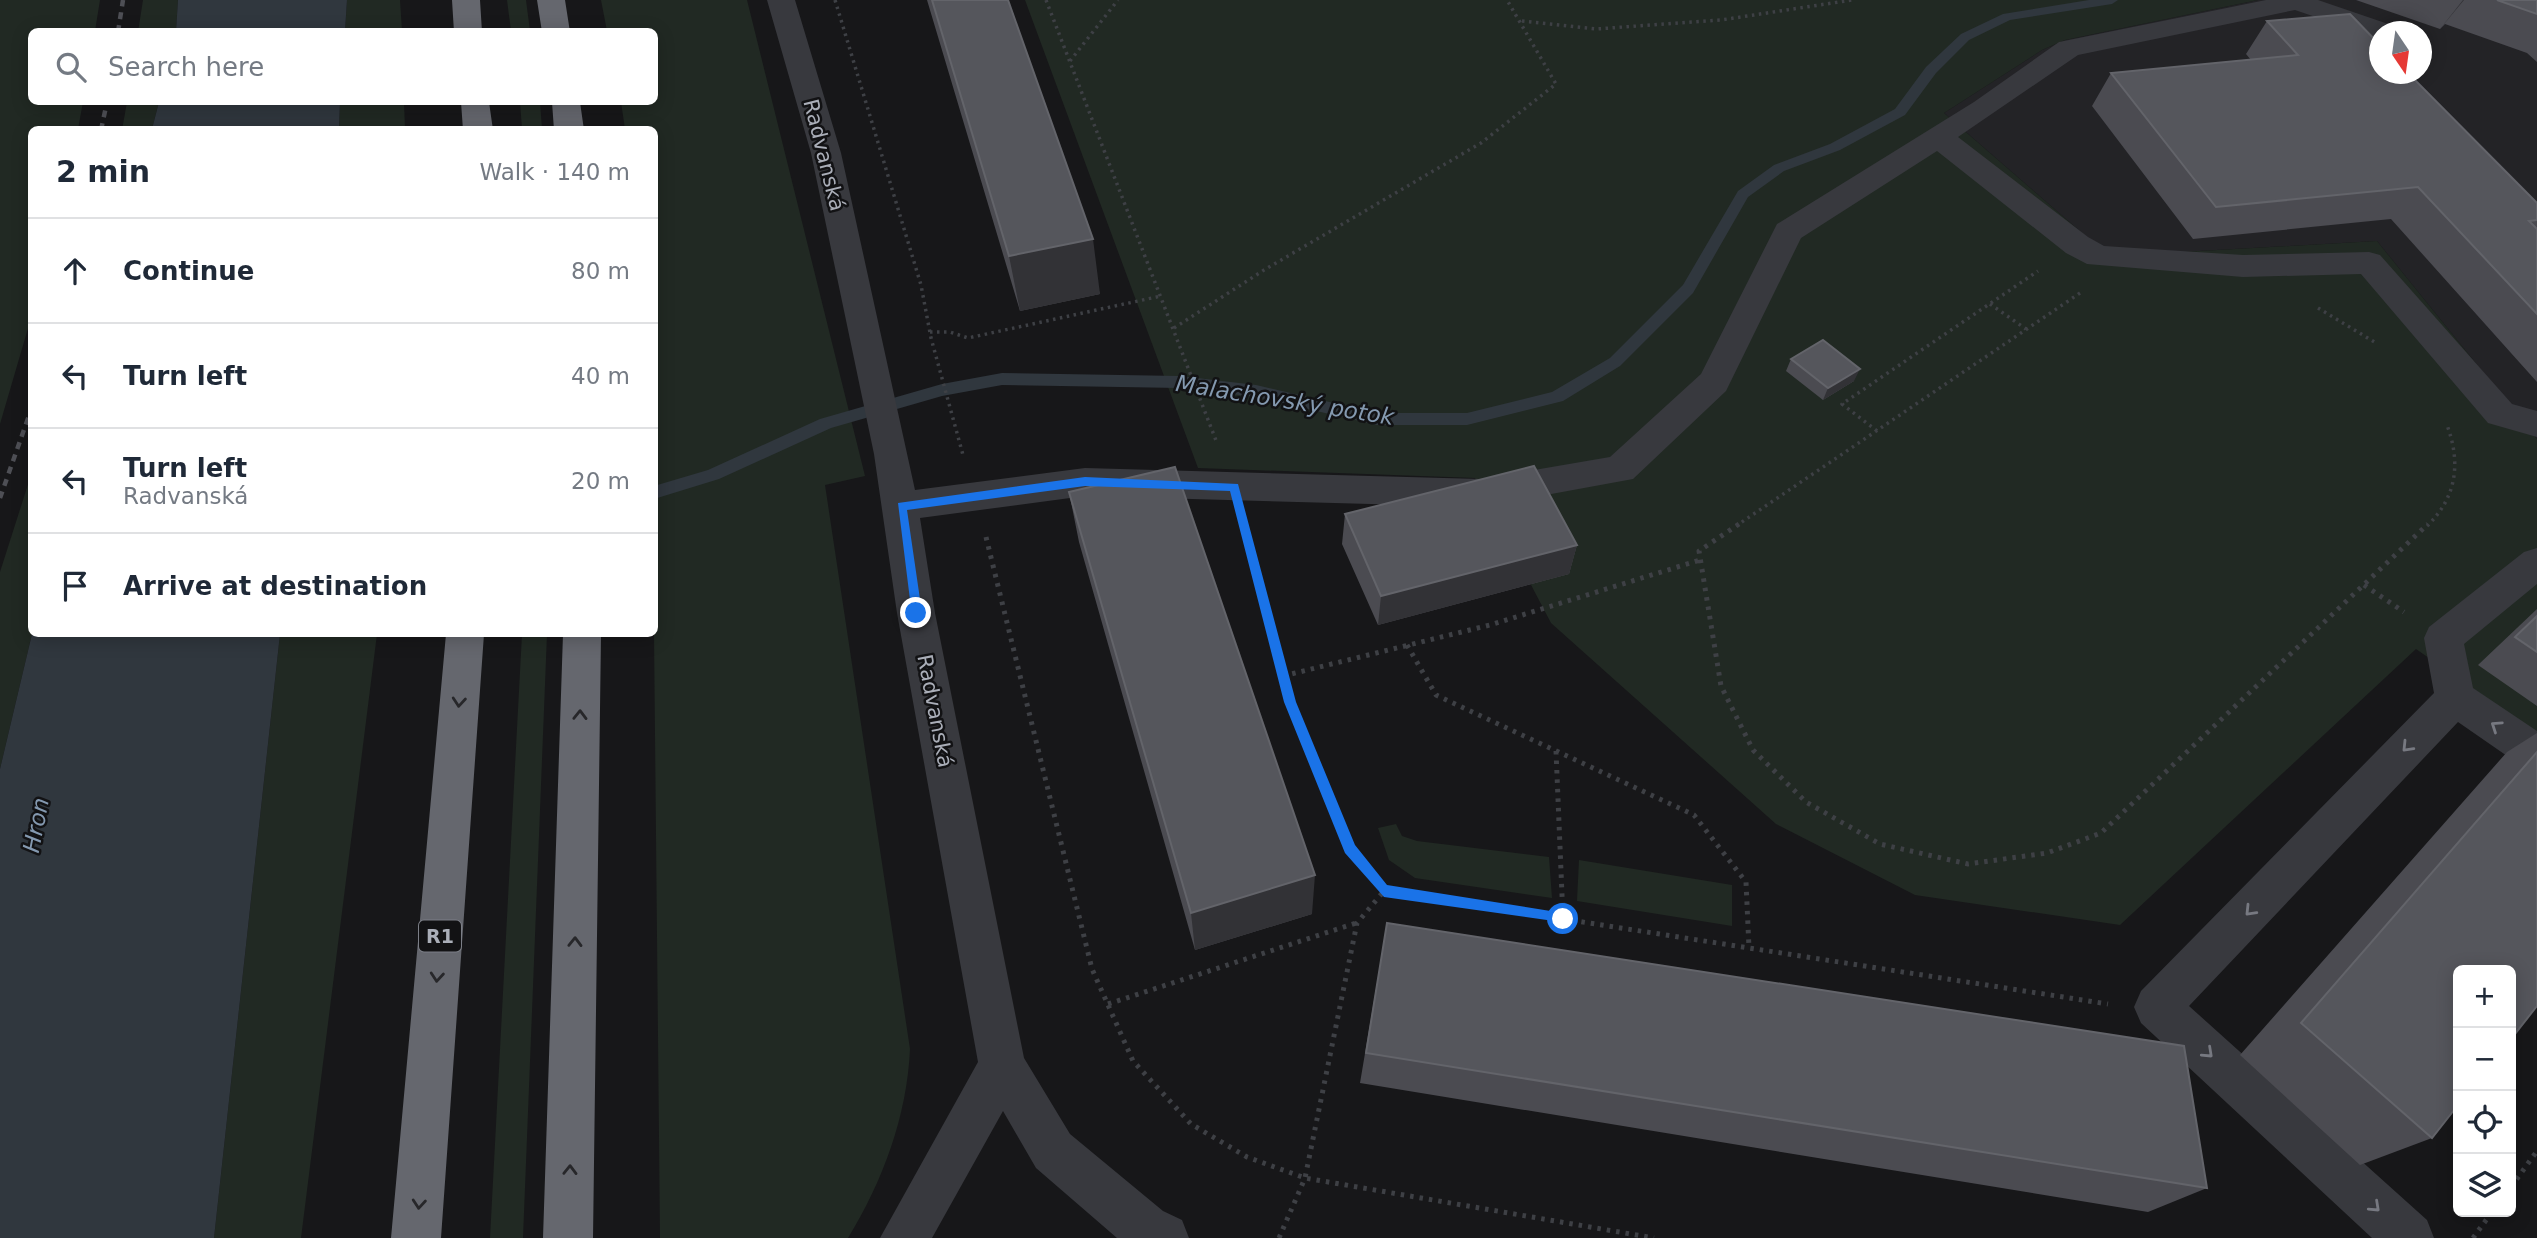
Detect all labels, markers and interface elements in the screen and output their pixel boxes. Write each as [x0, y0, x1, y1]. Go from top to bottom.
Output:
north arrow [2369, 21, 2432, 84]
search box [28, 28, 658, 105]
icon: search [52, 48, 90, 86]
text: Search here [108, 52, 264, 82]
street label: Radvanská [799, 97, 849, 213]
text: 2 min [56, 154, 150, 189]
text: Walk · 140 m [479, 159, 630, 185]
icon: ahead [56, 252, 94, 290]
text: Continue [123, 256, 254, 286]
text: 80 m [571, 258, 630, 284]
icon: left [56, 357, 94, 395]
text: Turn left [123, 361, 247, 391]
text: 40 m [571, 363, 630, 389]
water label: Malachovský potok [1174, 370, 1398, 430]
text: Turn left [123, 453, 247, 483]
icon: left [56, 462, 94, 500]
text: 20 m [571, 468, 630, 494]
text: Radvanská [123, 483, 248, 509]
icon: arrive [56, 567, 94, 605]
text: Arrive at destination [123, 571, 427, 601]
route end [900, 597, 931, 628]
street label: Radvanská [912, 652, 958, 770]
one-way arrow [452, 696, 467, 707]
one-way arrow [573, 709, 588, 720]
one-way arrow [2491, 722, 2504, 734]
one-way arrow [2403, 739, 2416, 752]
water label: Hron [18, 795, 54, 855]
one-way arrow [2245, 902, 2258, 915]
route start [1547, 903, 1578, 934]
road number: R1 [419, 920, 461, 952]
one-way arrow [567, 937, 583, 947]
map controls [2453, 965, 2516, 1217]
button: + [2453, 965, 2516, 1028]
one-way arrow [430, 972, 445, 983]
button: − [2453, 1028, 2516, 1091]
one-way arrow [2200, 1045, 2213, 1057]
button: locate [2453, 1091, 2516, 1154]
button: layers [2453, 1154, 2516, 1217]
one-way arrow [562, 1164, 577, 1175]
one-way arrow [412, 1199, 427, 1210]
one-way arrow [2367, 1199, 2380, 1211]

